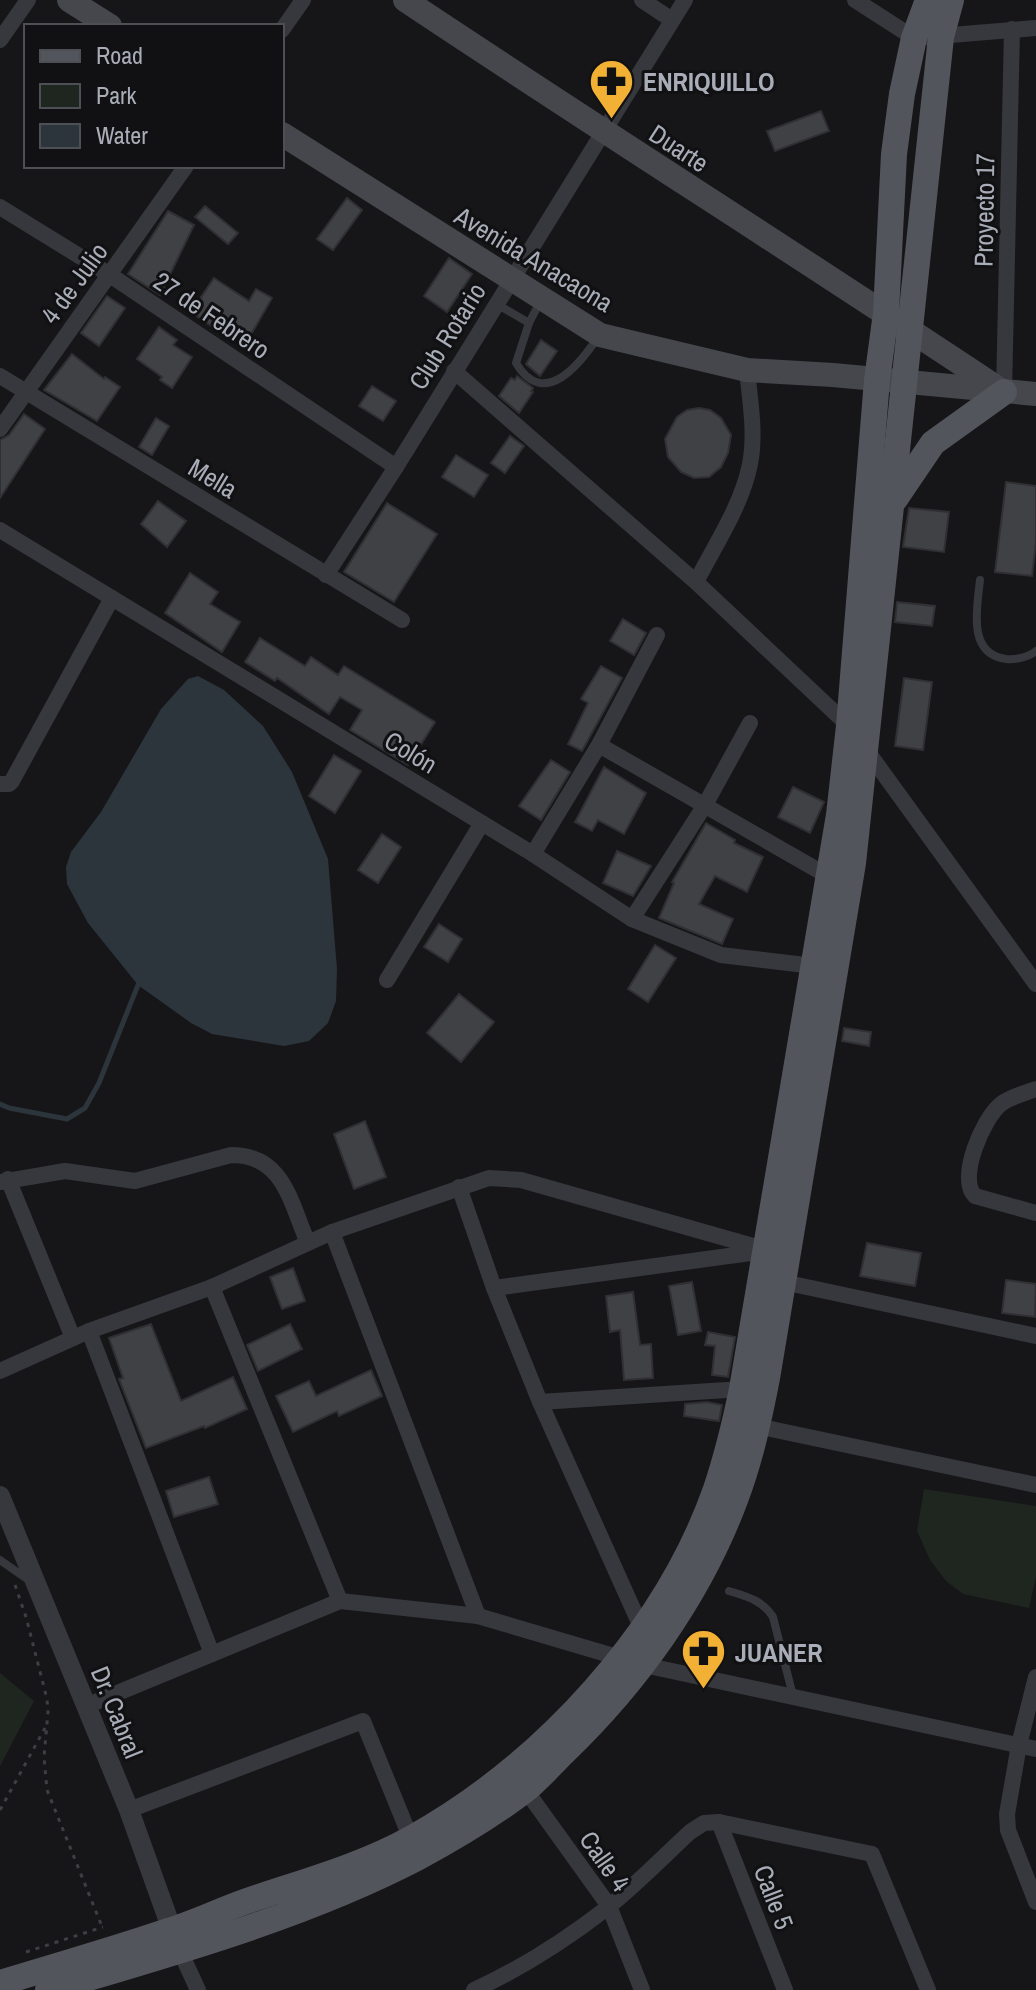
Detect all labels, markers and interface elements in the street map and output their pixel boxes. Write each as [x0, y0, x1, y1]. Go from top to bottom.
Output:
legend [24, 24, 284, 168]
text: Road [96, 39, 143, 71]
pharmacy icon: ENRIQUILLO [588, 57, 636, 120]
place label: ENRIQUILLO [643, 64, 774, 99]
text: Park [96, 79, 137, 111]
street label: Duarte [643, 116, 715, 180]
text: Water [96, 119, 148, 151]
street label: Proyecto 17 [966, 153, 1002, 267]
street label: Avenida Anacaona [448, 197, 620, 320]
street label: 4 de Julio [33, 235, 115, 331]
street label: 27 de Febrero [147, 263, 277, 367]
street label: Club Rotario [400, 276, 494, 396]
street label: Mella [182, 450, 244, 506]
street label: Colón [378, 723, 444, 781]
pharmacy icon: JUANER [680, 1628, 728, 1691]
place label: JUANER [735, 1635, 823, 1670]
street label: Dr. Cabral [83, 1661, 151, 1763]
street label: Calle 4 [572, 1824, 638, 1898]
street label: Calle 5 [746, 1860, 802, 1934]

